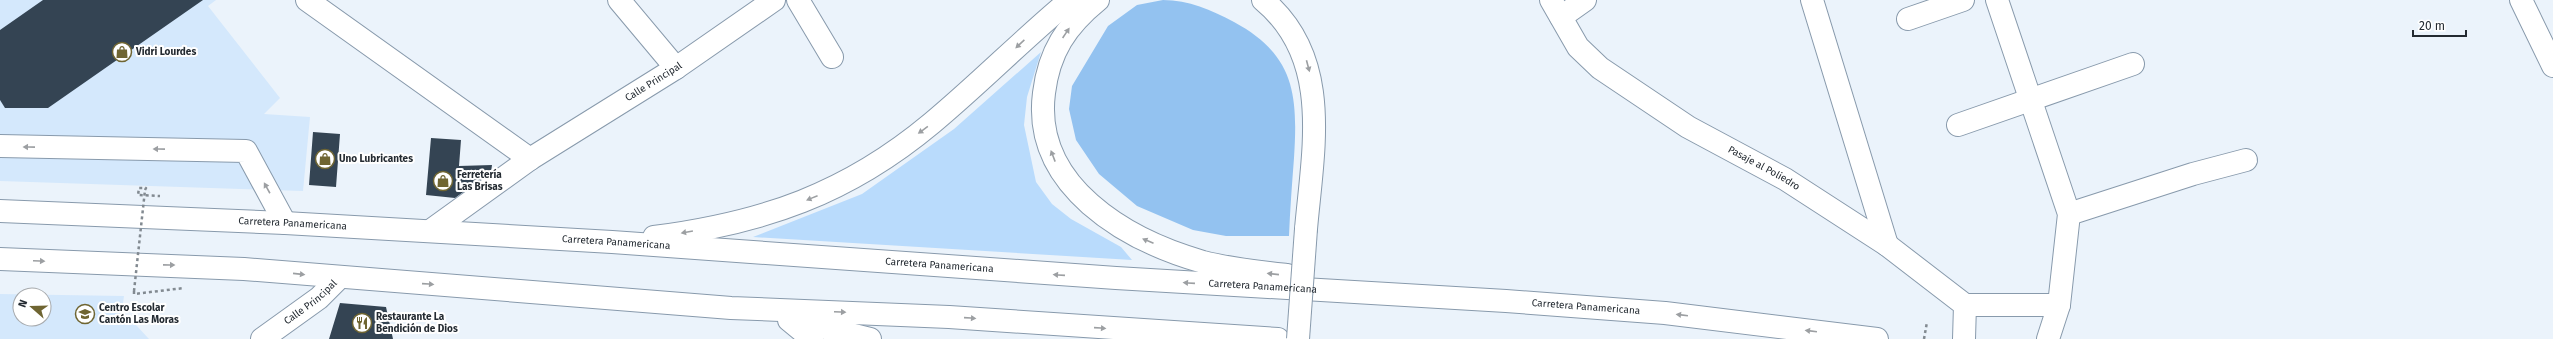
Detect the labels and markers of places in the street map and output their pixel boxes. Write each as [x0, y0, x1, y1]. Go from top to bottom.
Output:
shop icon: Vidri Lourdes [111, 41, 133, 63]
place label: Vidri Lourdes [135, 46, 196, 58]
shop icon: Uno Lubricantes [314, 148, 336, 170]
place label: Uno Lubricantes [339, 153, 413, 165]
place label: Ferretería Las Brisas [457, 168, 503, 193]
shop icon: Ferretería Las Brisas [432, 170, 454, 192]
place label: Centro Escolar Cantón Las Moras [99, 302, 179, 326]
school or university icon: Centro Escolar Cantón Las Moras [74, 303, 96, 325]
place label: Restaurante La Bendición de Dios [376, 311, 458, 335]
restaurant icon: Restaurante La Bendición de Dios [351, 312, 373, 334]

